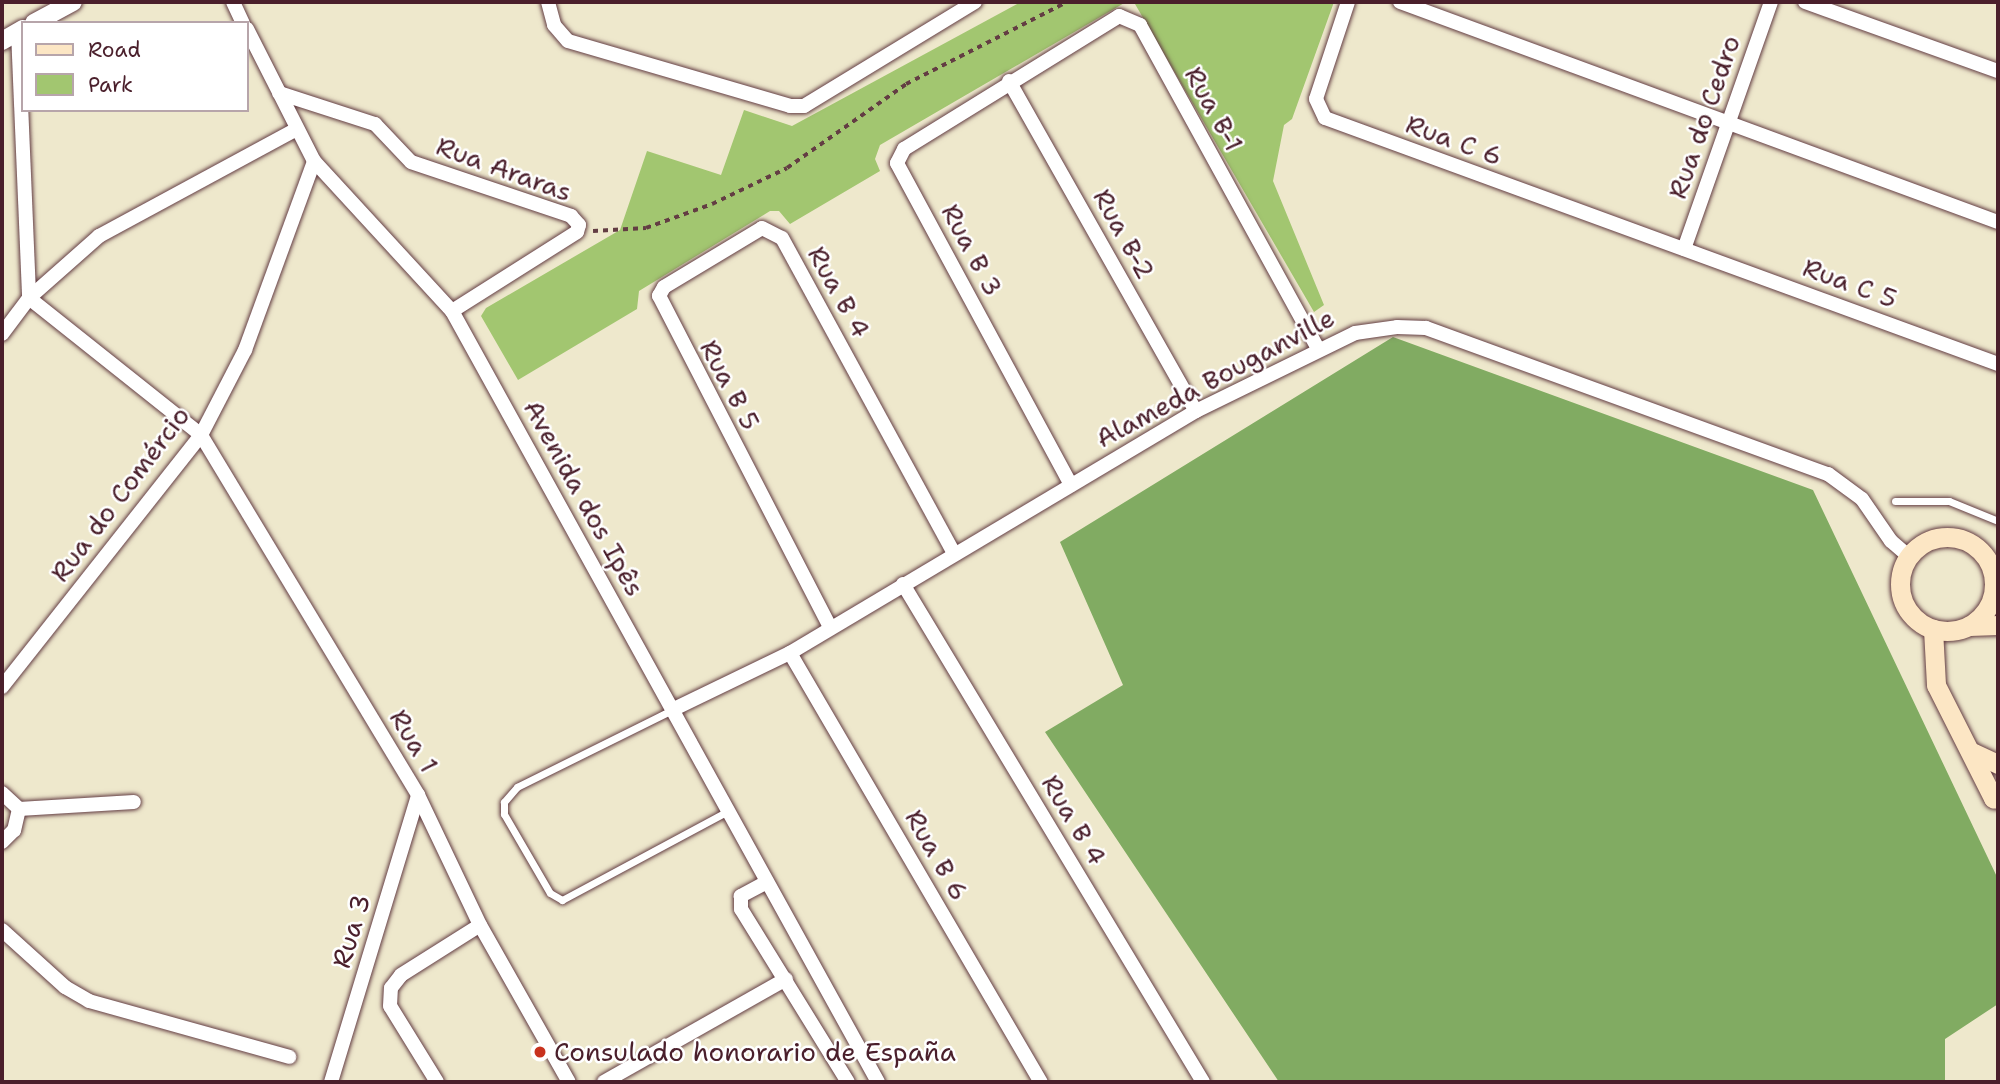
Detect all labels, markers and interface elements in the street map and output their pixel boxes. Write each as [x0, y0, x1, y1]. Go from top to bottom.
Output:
legend [21, 21, 248, 112]
street label: Rua do Cedro [1661, 31, 1747, 203]
text: Road [88, 36, 141, 64]
street label: Rua B-1 [1178, 61, 1250, 157]
text: Park [88, 71, 133, 99]
street label: Rua C 6 [1402, 108, 1506, 172]
street label: Rua Araras [432, 130, 576, 208]
street label: Rua B-2 [1087, 184, 1161, 284]
street label: Rua B 3 [935, 199, 1009, 301]
street label: Rua B 4 [801, 241, 877, 343]
street label: Rua C 5 [1799, 252, 1901, 314]
street label: Alameda Bouganville [1090, 302, 1340, 454]
street label: Rua B 5 [693, 335, 767, 435]
street label: Avenida dos Ipês [517, 395, 651, 601]
street label: Rua do Comércio [44, 400, 196, 588]
street label: Rua 1 [383, 704, 445, 778]
street label: Rua B 4 [1035, 769, 1113, 871]
street label: Rua B 6 [899, 804, 975, 906]
street label: Rua 3 [325, 890, 377, 972]
place label: Consulado honorario de España [554, 1036, 956, 1068]
marker: Consulado honorario de España [532, 1044, 548, 1060]

